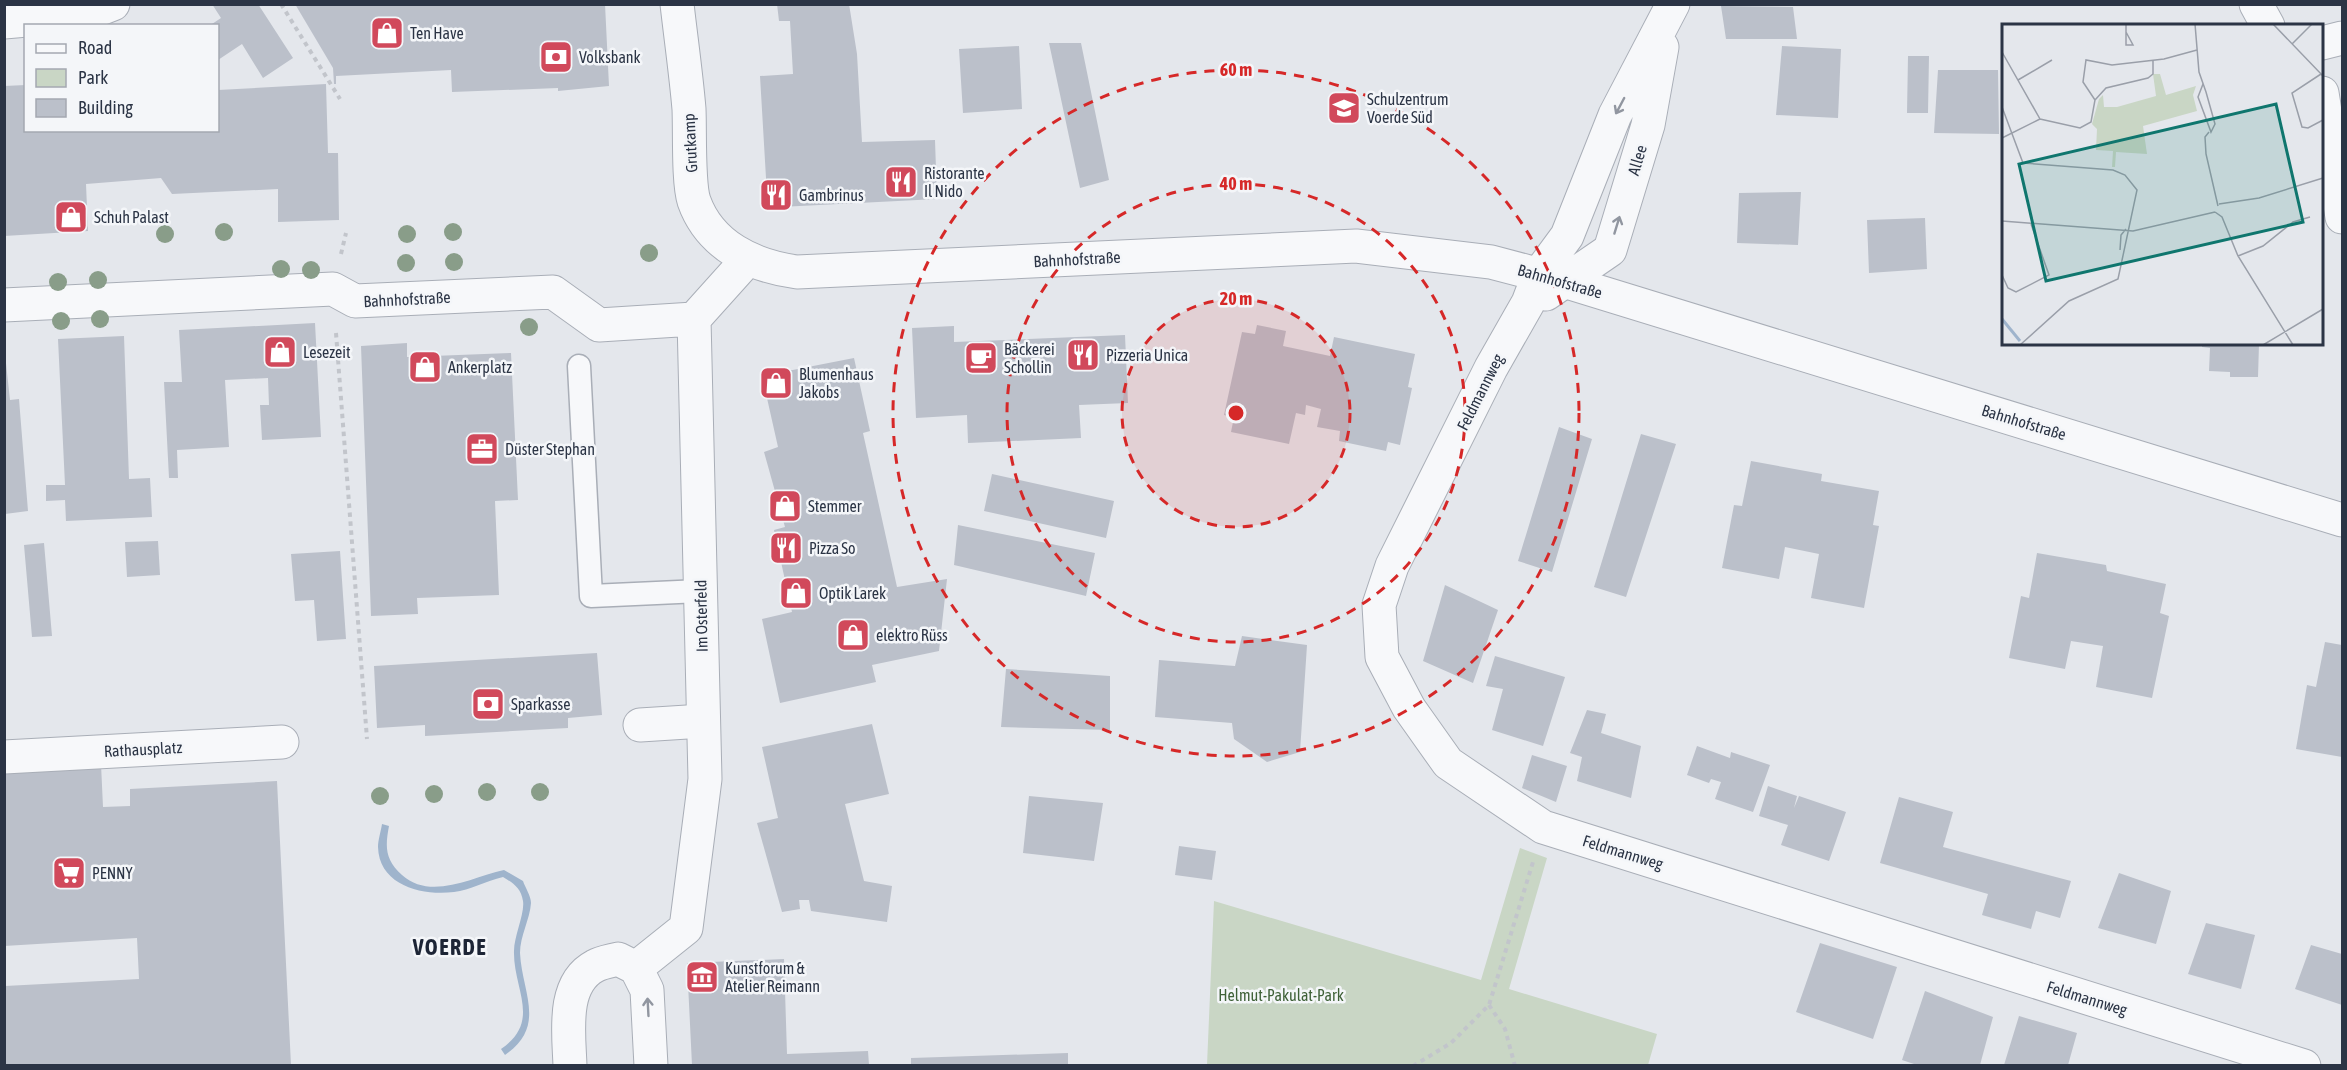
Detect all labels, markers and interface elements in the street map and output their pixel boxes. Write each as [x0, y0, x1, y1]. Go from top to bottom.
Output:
shop icon: Ten Have [369, 15, 405, 51]
legend [24, 24, 219, 132]
place label: Ten Have [410, 24, 464, 42]
inset map [2002, 24, 2323, 345]
text: Road [78, 37, 112, 58]
bank icon: Volksbank [538, 39, 574, 75]
place label: Volksbank [579, 48, 641, 66]
text: 60 m [1220, 59, 1252, 80]
text: Park [78, 67, 108, 88]
school or university icon: Schulzentrum Voerde Süd [1326, 90, 1362, 126]
place label: Schulzentrum Voerde Süd [1367, 90, 1449, 126]
text: Building [78, 97, 133, 118]
one-way arrow [1614, 97, 1626, 114]
street label: Grutkamp [679, 113, 702, 173]
street label: Allee [1624, 143, 1650, 177]
restaurant icon: Ristorante Il Nido [883, 164, 919, 200]
place label: Ristorante Il Nido [924, 164, 985, 200]
text: 40 m [1219, 173, 1252, 194]
restaurant icon: Gambrinus [758, 177, 794, 213]
place label: Gambrinus [799, 186, 864, 204]
shop icon: Schuh Palast [53, 199, 89, 235]
place label: Schuh Palast [94, 208, 169, 226]
one-way arrow [1612, 216, 1623, 235]
street label: Bahnhofstraße [1033, 248, 1121, 270]
street label: Bahnhofstraße [1516, 260, 1604, 302]
street label: Bahnhofstraße [363, 288, 451, 310]
text: 20 m [1220, 288, 1252, 309]
shop icon: Lesezeit [262, 334, 298, 370]
restaurant icon: Pizzeria Unica [1065, 337, 1101, 373]
cafe icon: Bäckerei Schollin [963, 340, 999, 376]
place label: Bäckerei Schollin [1004, 340, 1055, 376]
place label: Lesezeit [303, 343, 351, 361]
place label: Pizzeria Unica [1106, 346, 1188, 364]
shop icon: Ankerplatz [407, 349, 443, 385]
street label: Feldmannweg [1453, 351, 1508, 434]
place label: Ankerplatz [448, 358, 512, 377]
shop icon: Blumenhaus Jakobs [758, 365, 794, 401]
place label: Blumenhaus Jakobs [799, 365, 874, 401]
street label: Bahnhofstraße [1980, 401, 2068, 443]
centre of rings [1226, 403, 1246, 423]
office icon: Düster Stephan [464, 431, 500, 467]
place label: Düster Stephan [505, 440, 595, 459]
shop icon: Stemmer [767, 488, 803, 524]
place label: Stemmer [808, 497, 862, 515]
restaurant icon: Pizza So [768, 530, 804, 566]
place label: Pizza So [809, 539, 856, 557]
shop icon: Optik Larek [778, 575, 814, 611]
street label: Im Osterfeld [691, 580, 711, 652]
place label: Optik Larek [819, 584, 886, 603]
shop icon: elektro Rüss [835, 617, 871, 653]
place label: elektro Rüss [876, 626, 948, 644]
bank icon: Sparkasse [470, 686, 506, 722]
place label: Sparkasse [511, 695, 571, 714]
street label: Rathausplatz [103, 738, 183, 761]
street label: Feldmannweg [1580, 831, 1665, 874]
supermarket icon: PENNY [51, 855, 87, 891]
place label: PENNY [92, 864, 134, 882]
district label: VOERDE [412, 934, 487, 960]
museum icon: Kunstforum & Atelier Reimann [684, 959, 720, 995]
place label: Kunstforum & Atelier Reimann [725, 959, 820, 995]
street label: Feldmannweg [2044, 977, 2129, 1020]
park label: Helmut-Pakulat-Park [1218, 986, 1344, 1004]
one-way arrow [642, 998, 653, 1018]

